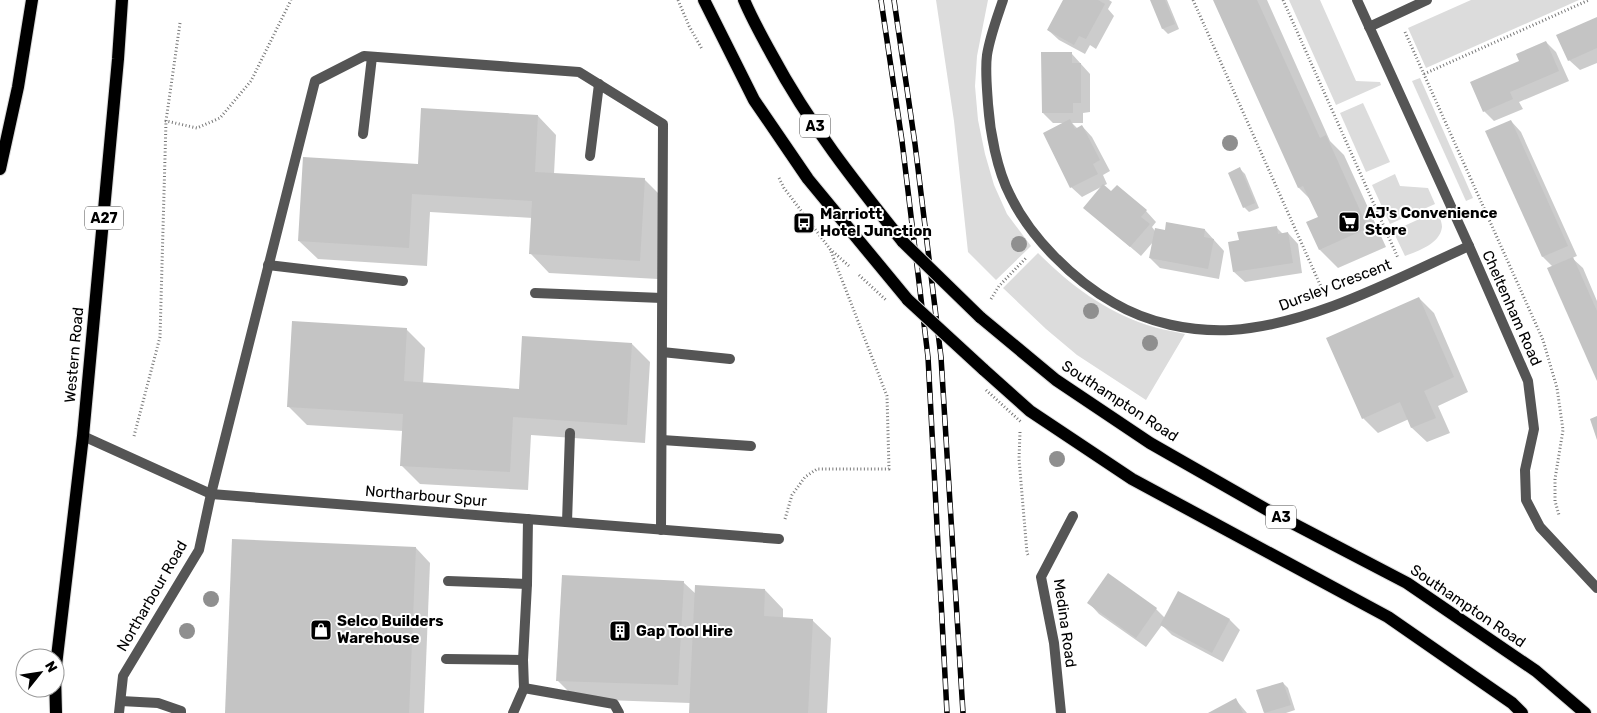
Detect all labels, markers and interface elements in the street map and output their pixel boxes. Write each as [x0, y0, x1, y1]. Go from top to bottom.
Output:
road number: A3 [800, 114, 830, 138]
place label: AJ's Convenience Store [1365, 204, 1497, 239]
place label: Marriott Hotel Junction [820, 205, 932, 240]
road number: A27 [85, 207, 123, 230]
supermarket icon: AJ's Convenience Store [1337, 210, 1361, 234]
bus stop icon: Marriott Hotel Junction [792, 211, 816, 235]
street label: Cheltenham Road [1478, 247, 1546, 369]
street label: Dursley Crescent [1276, 255, 1394, 315]
street label: Western Road [61, 306, 87, 404]
street label: Southampton Road [1058, 357, 1182, 445]
street label: Northarbour Spur [364, 482, 488, 510]
road number: A3 [1266, 506, 1296, 528]
street label: Northarbour Road [113, 537, 191, 655]
street label: Southampton Road [1407, 561, 1529, 651]
street label: Medina Road [1050, 577, 1080, 669]
place label: Selco Builders Warehouse [337, 612, 444, 647]
shop icon: Selco Builders Warehouse [309, 618, 333, 642]
building icon: Gap Tool Hire [608, 619, 632, 643]
place label: Gap Tool Hire [636, 622, 733, 640]
north arrow [15, 648, 65, 698]
text: N [41, 658, 61, 675]

